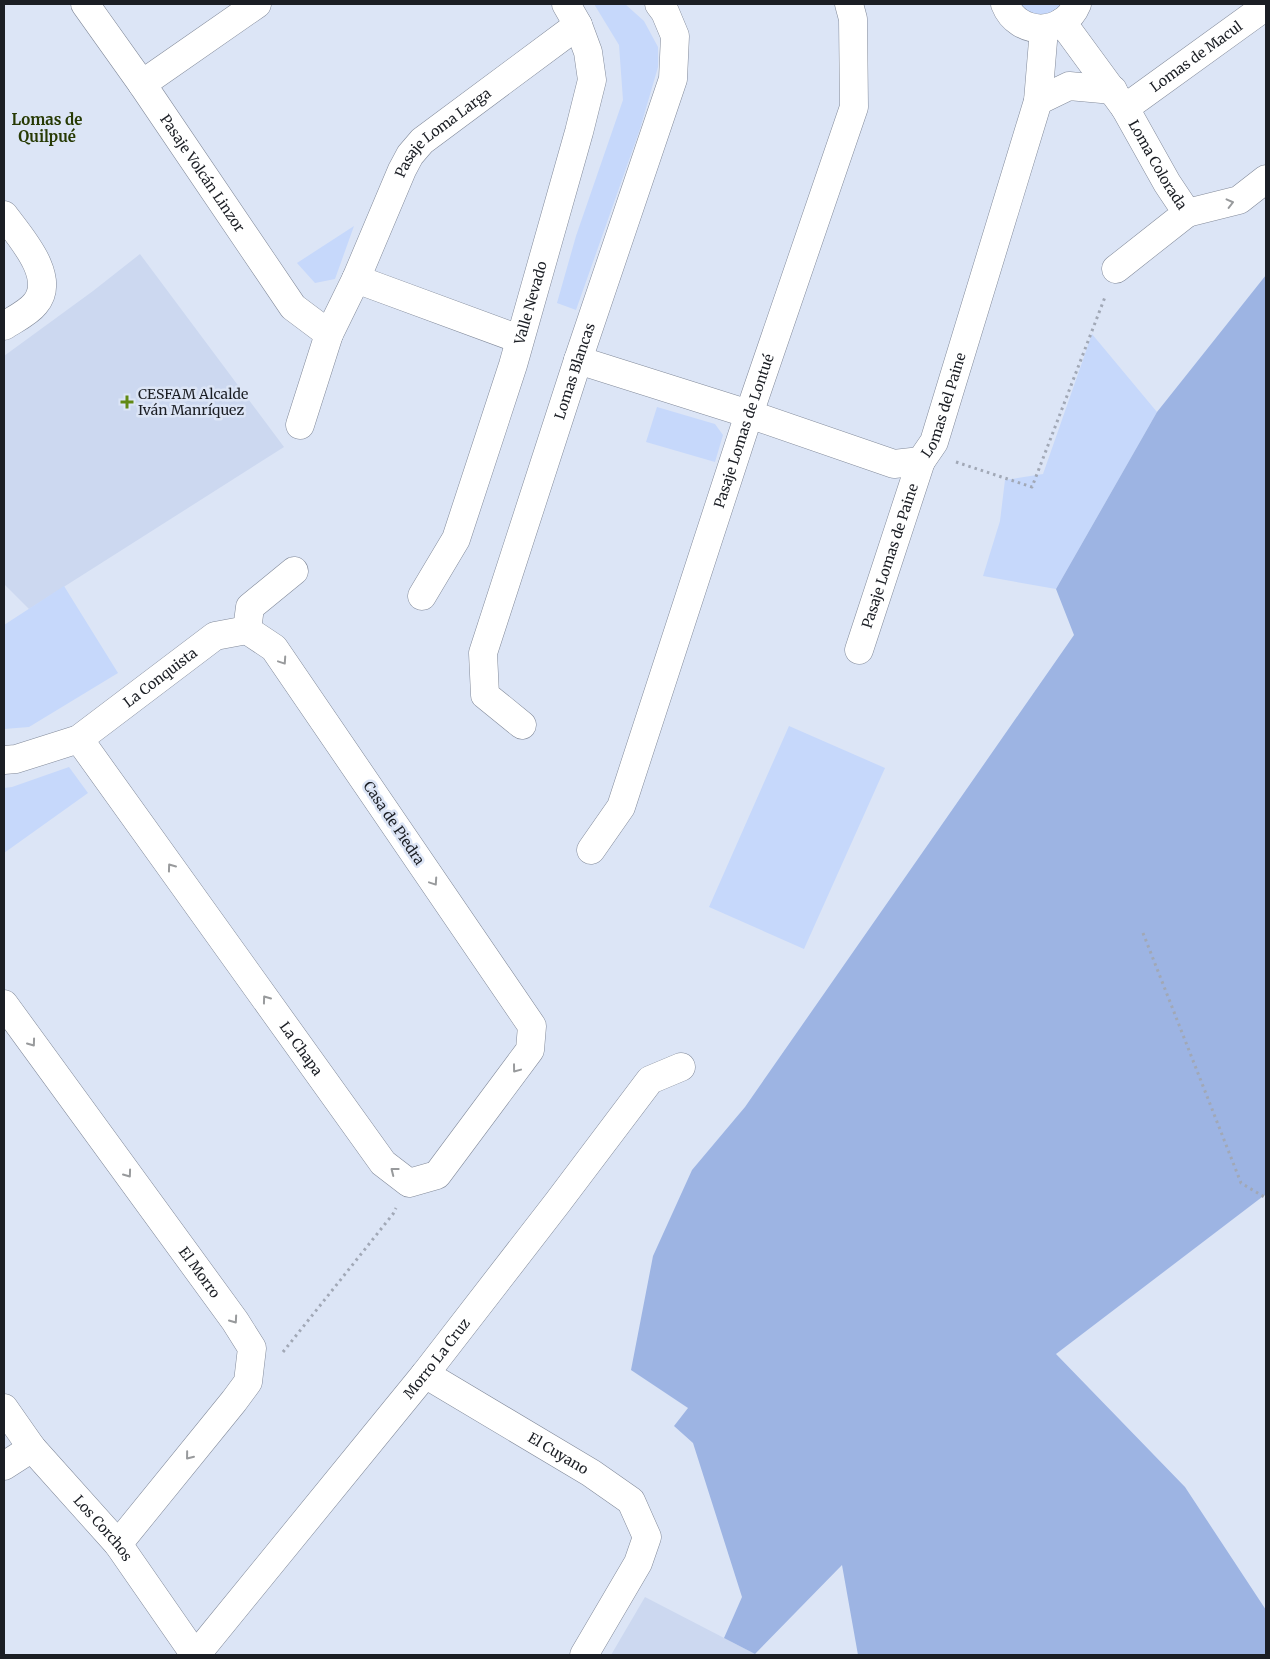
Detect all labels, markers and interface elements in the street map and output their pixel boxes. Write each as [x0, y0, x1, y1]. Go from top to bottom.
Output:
street label: Lomas de Macul [1147, 17, 1246, 96]
street label: Pasaje Loma Larga [391, 84, 495, 180]
district label: Lomas de Quilpué [12, 110, 82, 146]
street label: Pasaje Volcán Linzor [156, 111, 249, 236]
street label: Loma Colorada [1124, 117, 1191, 213]
one-way arrow [1225, 198, 1233, 208]
street label: Valle Nevado [510, 259, 551, 348]
street label: Lomas Blancas [550, 320, 599, 422]
street label: Lomas del Paine [917, 350, 970, 461]
street label: Pasaje Lomas de Lontué [710, 352, 778, 510]
place label: CESFAM Alcalde Iván Manríquez [138, 385, 248, 419]
marker: CESFAM Alcalde Iván Manríquez [120, 395, 134, 409]
street label: Pasaje Lomas de Paine [858, 481, 922, 631]
street label: La Conquista [120, 643, 201, 711]
one-way arrow [277, 656, 286, 665]
street label: Casa de Piedra [359, 778, 429, 869]
one-way arrow [168, 863, 177, 873]
one-way arrow [428, 876, 437, 886]
one-way arrow [263, 996, 271, 1005]
street label: La Chapa [276, 1018, 327, 1079]
one-way arrow [27, 1037, 35, 1046]
one-way arrow [513, 1063, 521, 1072]
one-way arrow [122, 1168, 131, 1178]
one-way arrow [391, 1169, 400, 1177]
street label: El Morro [175, 1243, 224, 1301]
one-way arrow [228, 1314, 237, 1324]
street label: Morro La Cruz [400, 1314, 474, 1402]
street label: El Cuyano [525, 1428, 592, 1478]
one-way arrow [185, 1451, 194, 1460]
street label: Los Corchos [70, 1492, 136, 1565]

